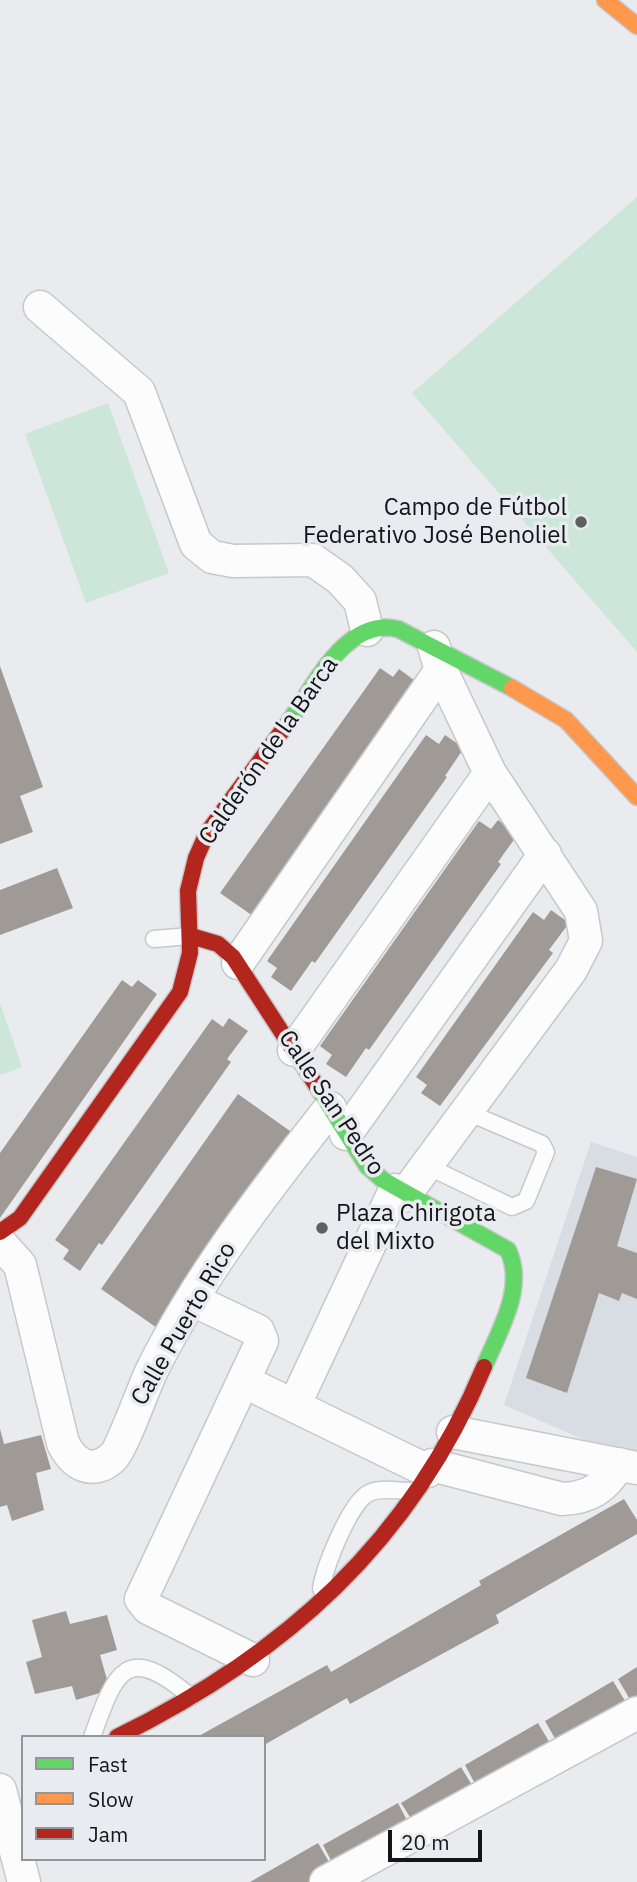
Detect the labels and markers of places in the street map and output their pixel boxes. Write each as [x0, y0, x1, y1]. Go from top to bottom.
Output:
place label: Campo de Fútbol Federativo José Benoliel [303, 494, 567, 550]
marker: Campo de Fútbol Federativo José Benoliel [573, 514, 589, 530]
place label: Plaza Chirigota del Mixto [336, 1200, 496, 1256]
marker: Plaza Chirigota del Mixto [314, 1220, 330, 1236]

